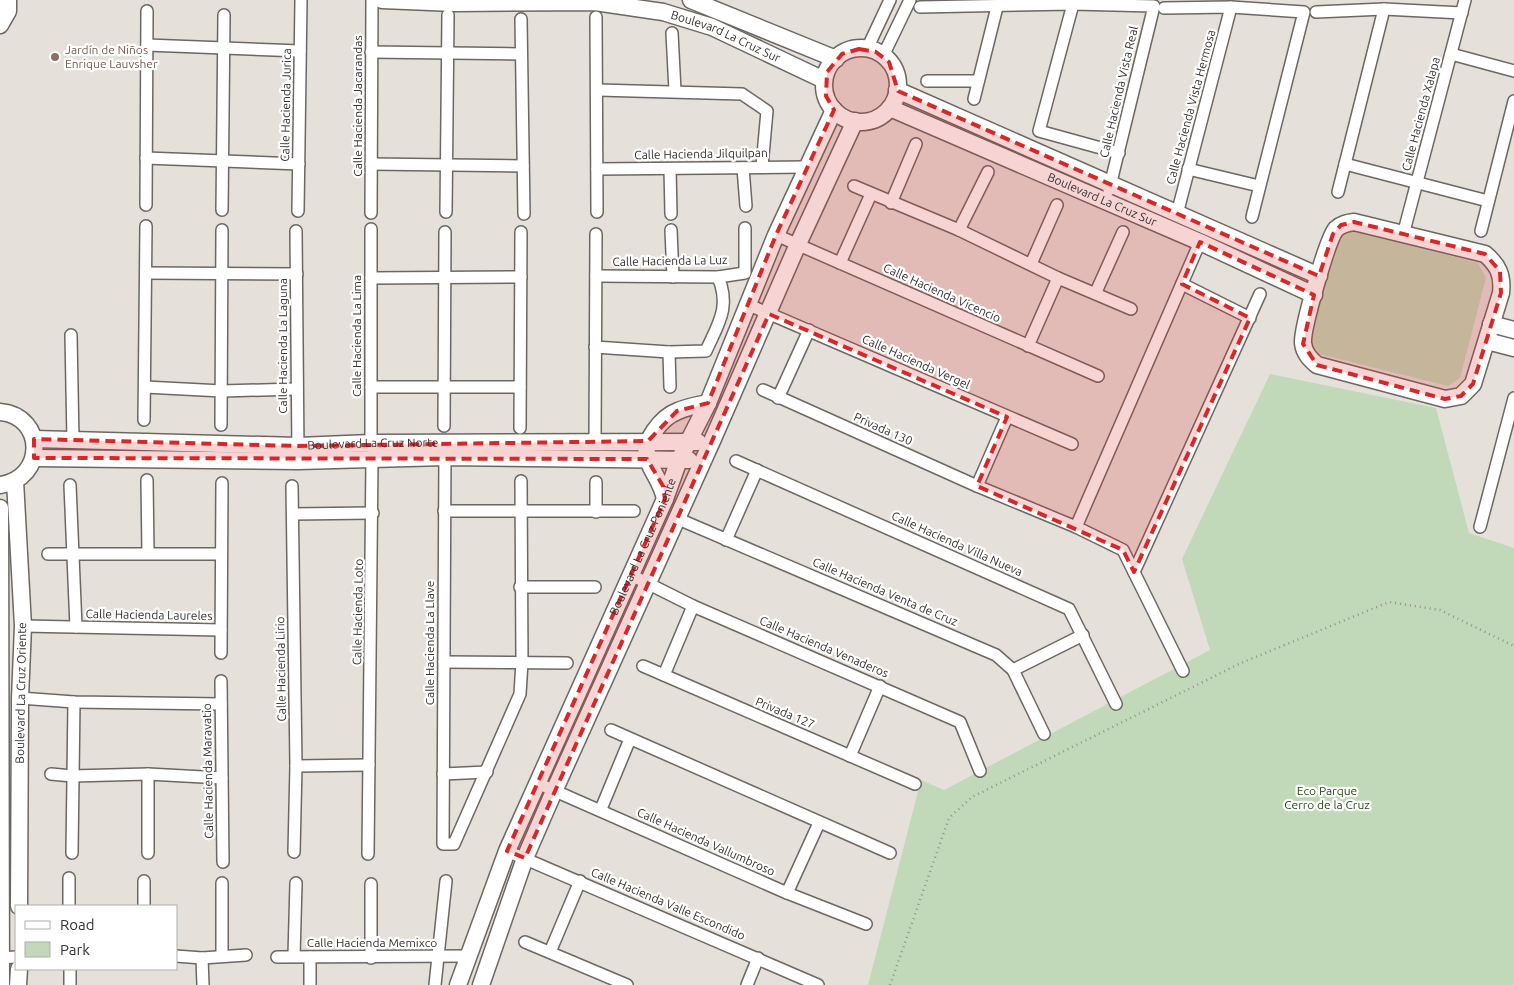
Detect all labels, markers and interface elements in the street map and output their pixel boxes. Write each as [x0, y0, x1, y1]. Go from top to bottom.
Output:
street label: Boulevard La Cruz Sur [669, 8, 783, 65]
street label: Calle Hacienda Vista Real [1097, 25, 1140, 159]
street label: Calle Hacienda Vista Hermosa [1164, 28, 1217, 186]
street label: Calle Hacienda Jacarandas [351, 35, 364, 177]
place label: Jardín de Niños Enrique Lauvsher [65, 43, 158, 70]
street label: Calle Hacienda Jurica [278, 48, 293, 162]
marker: Jardín de Niños Enrique Lauvsher [49, 51, 61, 63]
street label: Calle Hacienda Xalapa [1399, 55, 1442, 172]
street label: Calle Hacienda Jilquilpan [634, 146, 768, 161]
street label: Boulevard La Cruz Sur [1046, 170, 1159, 229]
street label: Calle Hacienda La Luz [612, 253, 728, 268]
street label: Calle Hacienda Vicencio [882, 261, 1003, 324]
street label: Calle Hacienda La Lima [350, 275, 363, 397]
street label: Calle Hacienda La Laguna [276, 278, 289, 414]
street label: Calle Hacienda Vergel [860, 332, 972, 391]
street label: Privada 130 [852, 410, 915, 447]
street label: Boulevard La Cruz Norte [307, 436, 438, 452]
street label: Boulevard La Cruz Poniente [607, 476, 678, 617]
street label: Calle Hacienda Villa Nueva [890, 509, 1025, 578]
street label: Calle Hacienda Venta de Cruz [811, 555, 960, 628]
street label: Calle Hacienda Loto [350, 559, 365, 665]
street label: Calle Hacienda La Llave [423, 581, 436, 705]
street label: Calle Hacienda Laureles [85, 607, 213, 622]
street label: Calle Hacienda Venaderos [758, 613, 891, 680]
street label: Calle Hacienda Lirio [273, 616, 288, 722]
street label: Boulevard La Cruz Oriente [13, 622, 28, 764]
street label: Privada 127 [754, 694, 817, 731]
street label: Calle Hacienda Maravatio [200, 703, 215, 839]
park label: Eco Parque Cerro de la Cruz [1284, 784, 1370, 811]
street label: Calle Hacienda Vallumbroso [635, 805, 777, 878]
street label: Calle Hacienda Valle Escondido [589, 865, 747, 942]
legend [15, 905, 178, 970]
text: Road [60, 916, 95, 933]
street label: Calle Hacienda Memixco [307, 936, 437, 949]
text: Park [60, 941, 90, 958]

